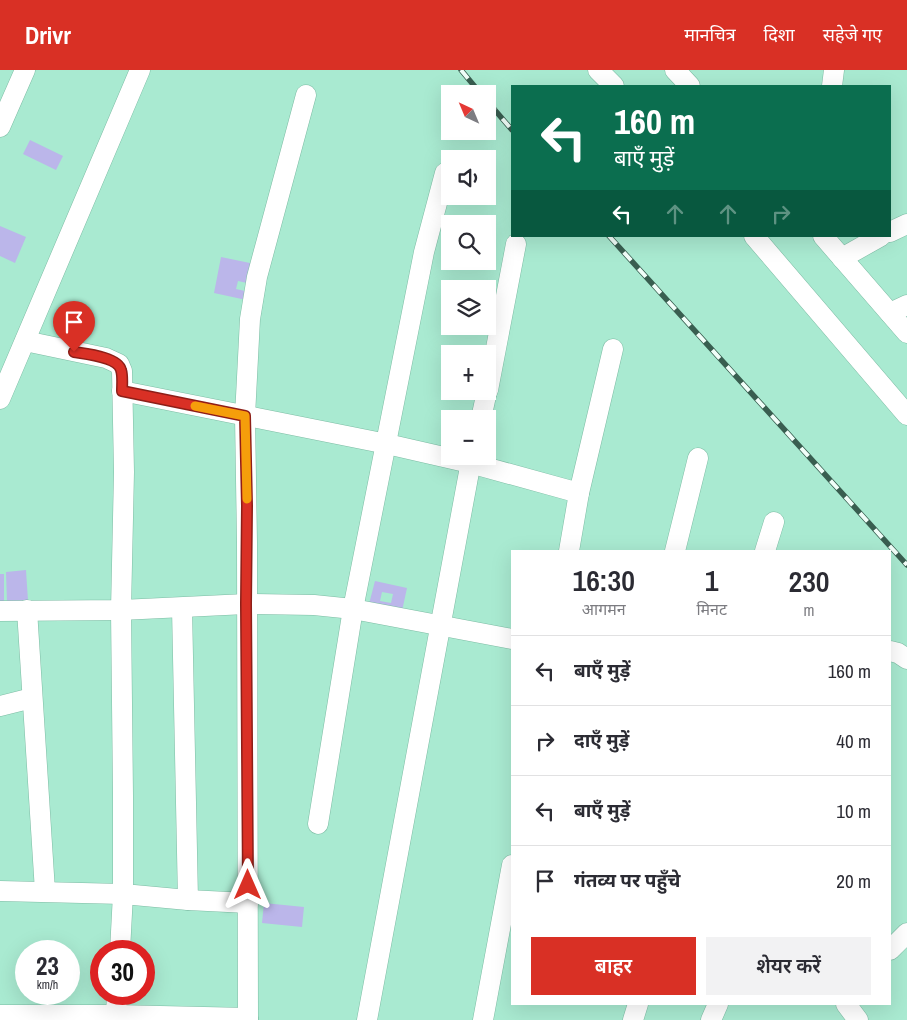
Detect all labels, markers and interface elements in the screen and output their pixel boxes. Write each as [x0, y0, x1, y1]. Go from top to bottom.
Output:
text: Drivr [25, 19, 71, 51]
text: मानचित्र [684, 22, 736, 47]
text: दिशा [764, 22, 795, 47]
text: सहेजे गए [823, 22, 882, 47]
north arrow [441, 85, 496, 140]
map controls [441, 85, 496, 465]
text: 160 m [614, 98, 695, 145]
icon: left [531, 105, 596, 170]
text: बाएँ मुड़ें [614, 143, 674, 173]
button: sound [441, 150, 496, 205]
icon: left [608, 200, 636, 228]
icon: ahead [661, 200, 689, 228]
icon: ahead [714, 200, 742, 228]
icon: right [767, 200, 795, 228]
button: search [441, 215, 496, 270]
button: layers [441, 280, 496, 335]
pin [53, 301, 95, 352]
icon: arrive [60, 308, 88, 336]
button: + [441, 345, 496, 400]
button: − [441, 410, 496, 465]
text: 16:30 [572, 560, 635, 600]
text: 1 [705, 560, 719, 600]
text: 230 [788, 561, 830, 601]
text: आगमन [582, 598, 626, 620]
text: मिनट [696, 598, 727, 620]
text: m [804, 599, 814, 621]
icon: left [531, 657, 559, 685]
text: बाएँ मुड़ें [574, 657, 630, 683]
text: 160 m [828, 658, 871, 684]
icon: right [531, 727, 559, 755]
text: दाएँ मुड़ें [574, 727, 629, 753]
text: 40 m [836, 728, 871, 754]
icon: left [531, 797, 559, 825]
text: बाएँ मुड़ें [574, 797, 630, 823]
text: 10 m [836, 798, 871, 824]
position arrow [221, 858, 273, 910]
icon: arrive [531, 867, 559, 895]
text: गंतव्य पर पहुँचे [574, 867, 680, 893]
text: 20 m [836, 868, 871, 894]
button: बाहर [531, 937, 696, 995]
button: शेयर करें [706, 937, 871, 995]
speed limit sign: 30 [90, 940, 155, 1005]
text: 23 [36, 949, 59, 983]
text: km/h [37, 977, 58, 993]

